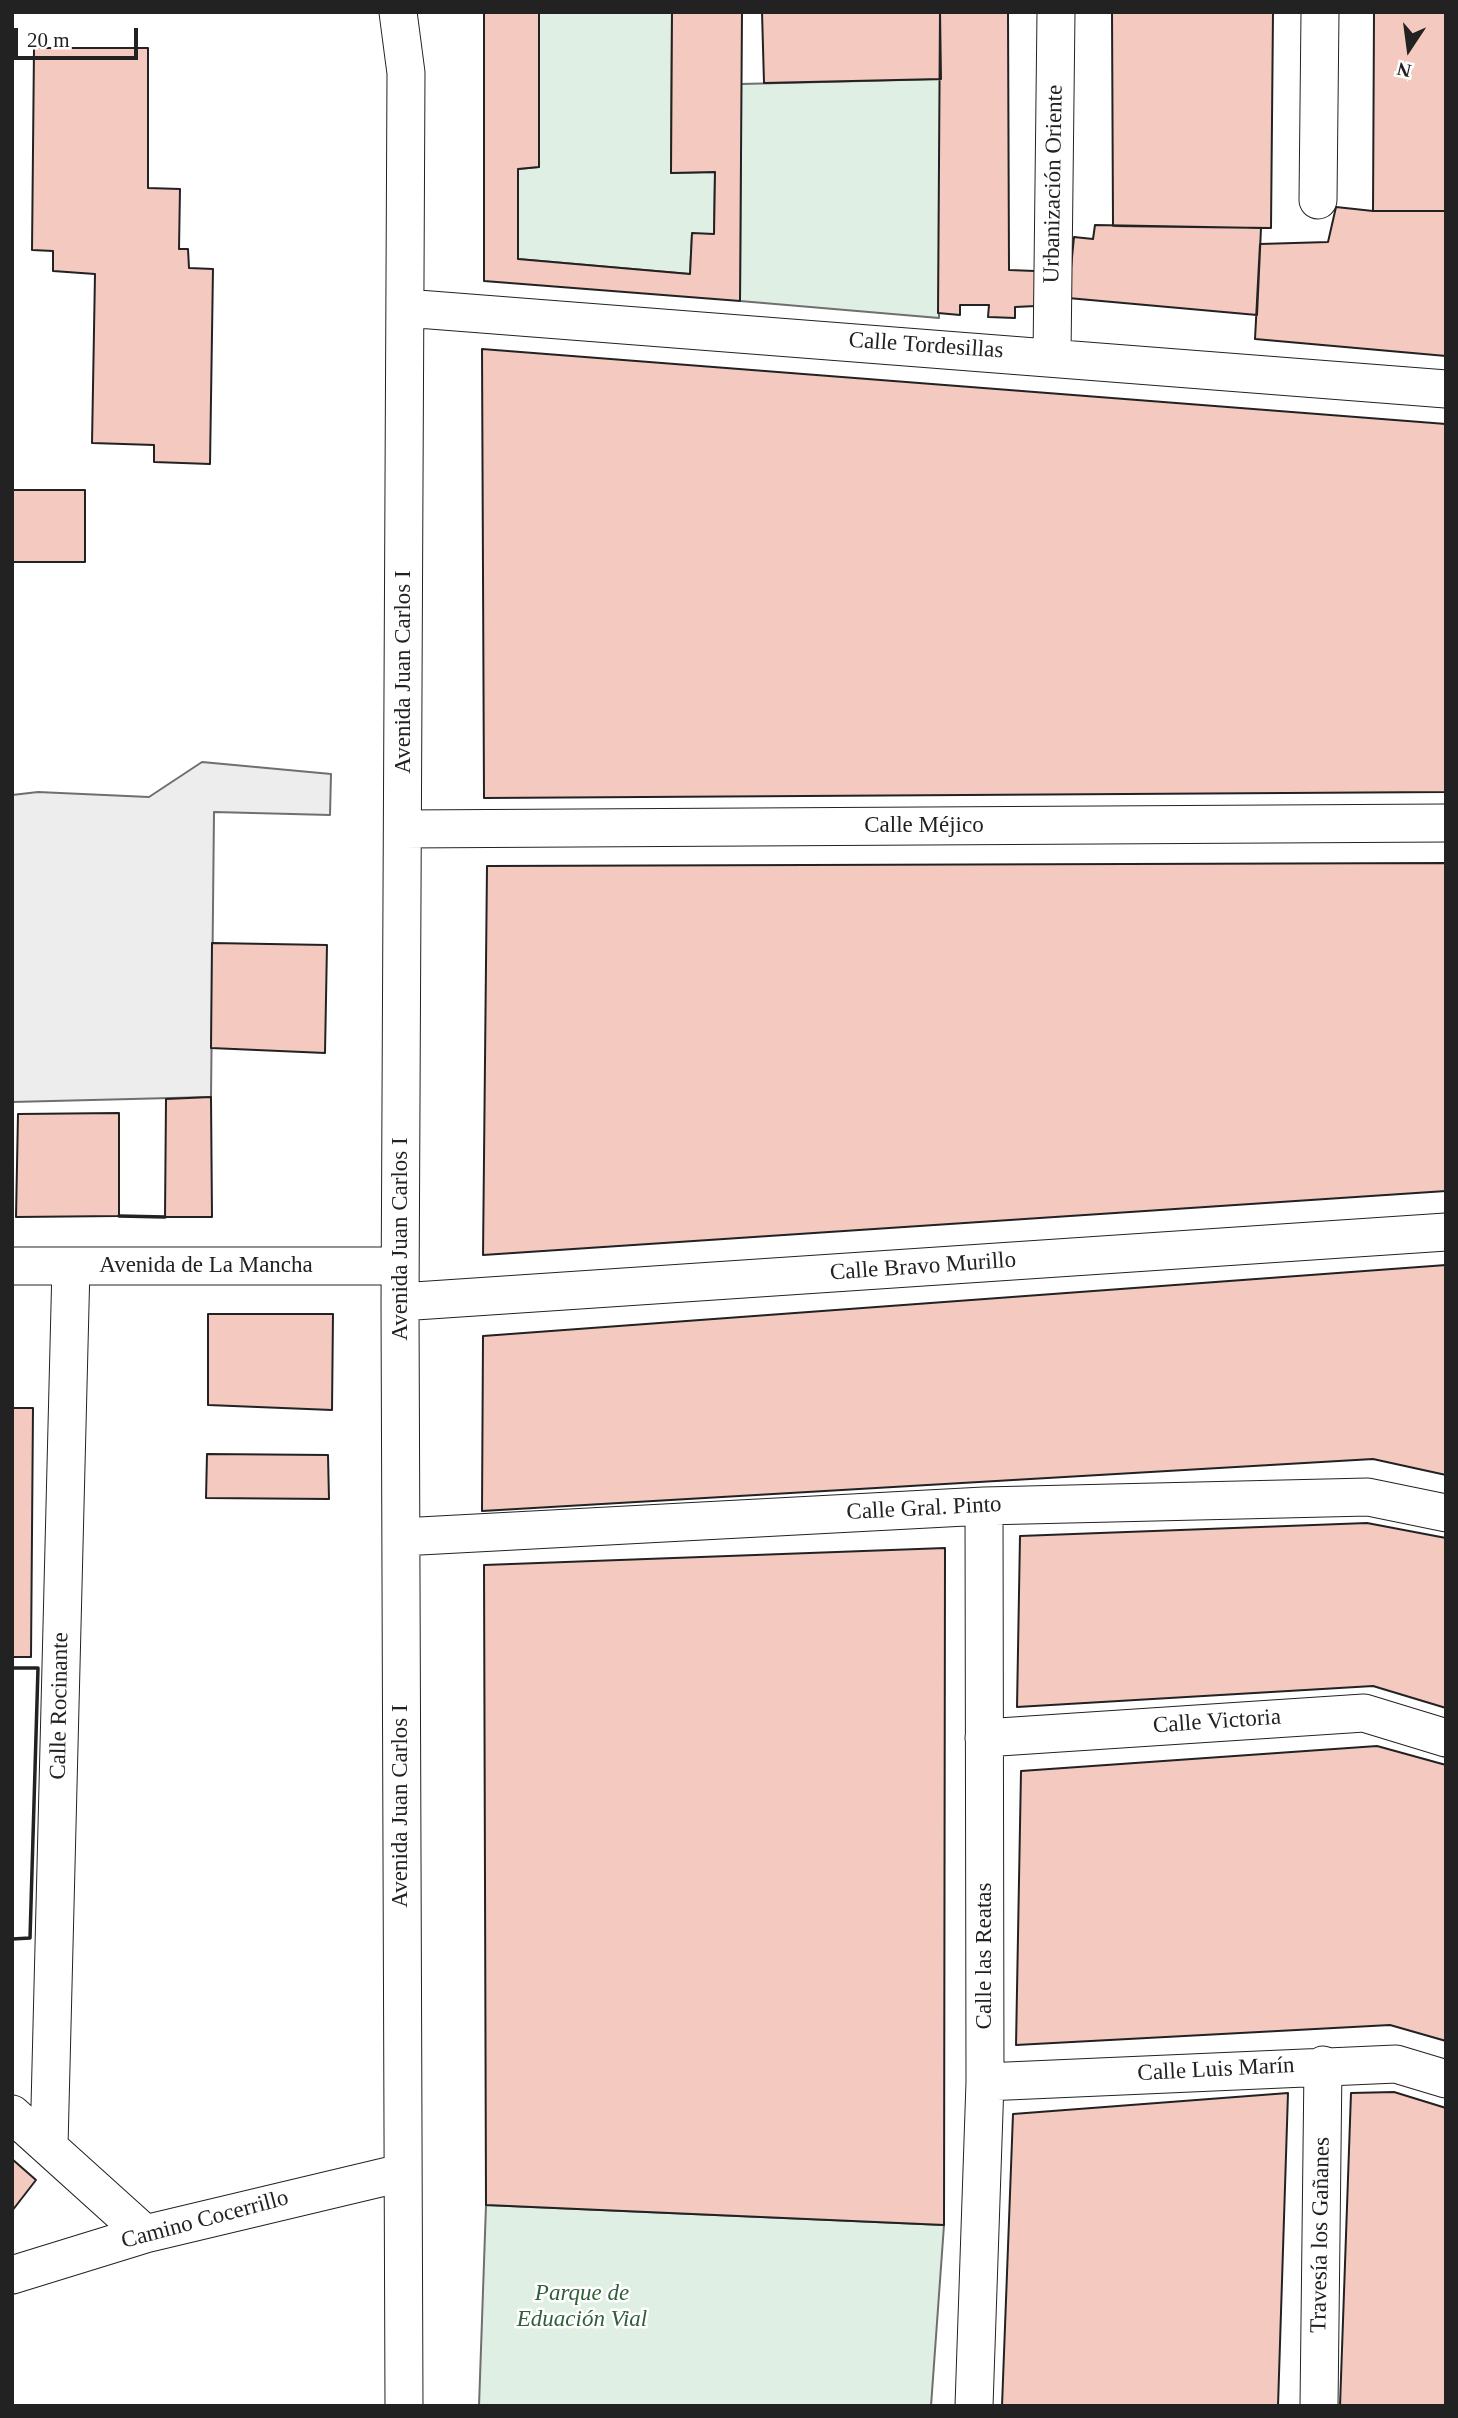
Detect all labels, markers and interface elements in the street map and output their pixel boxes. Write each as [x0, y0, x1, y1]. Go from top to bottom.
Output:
scale bar [18, 14, 142, 58]
north arrow [1374, 14, 1444, 84]
text: 20 m [27, 28, 70, 52]
text: N [1395, 58, 1413, 82]
street label: Urbanización Oriente [1038, 84, 1070, 284]
street label: Calle Tordesillas [848, 327, 1004, 365]
street label: Avenida Juan Carlos I [390, 570, 418, 774]
street label: Calle Méjico [864, 812, 984, 840]
street label: Avenida Juan Carlos I [387, 1137, 415, 1341]
street label: Calle Bravo Murillo [829, 1247, 1017, 1287]
street label: Avenida de La Mancha [99, 1252, 313, 1280]
street label: Calle Gral. Pinto [846, 1491, 1002, 1527]
street label: Calle Rocinante [45, 1632, 75, 1780]
street label: Avenida Juan Carlos I [387, 1704, 415, 1908]
street label: Calle Victoria [1152, 1704, 1282, 1740]
street label: Calle las Reatas [971, 1883, 999, 2029]
street label: Calle Luis Marín [1137, 2052, 1295, 2088]
street label: Travesía los Gañanes [1305, 2137, 1337, 2333]
street label: Camino Cocerrillo [118, 2184, 292, 2256]
park label: Parque de Eduación Vial [517, 2280, 647, 2334]

